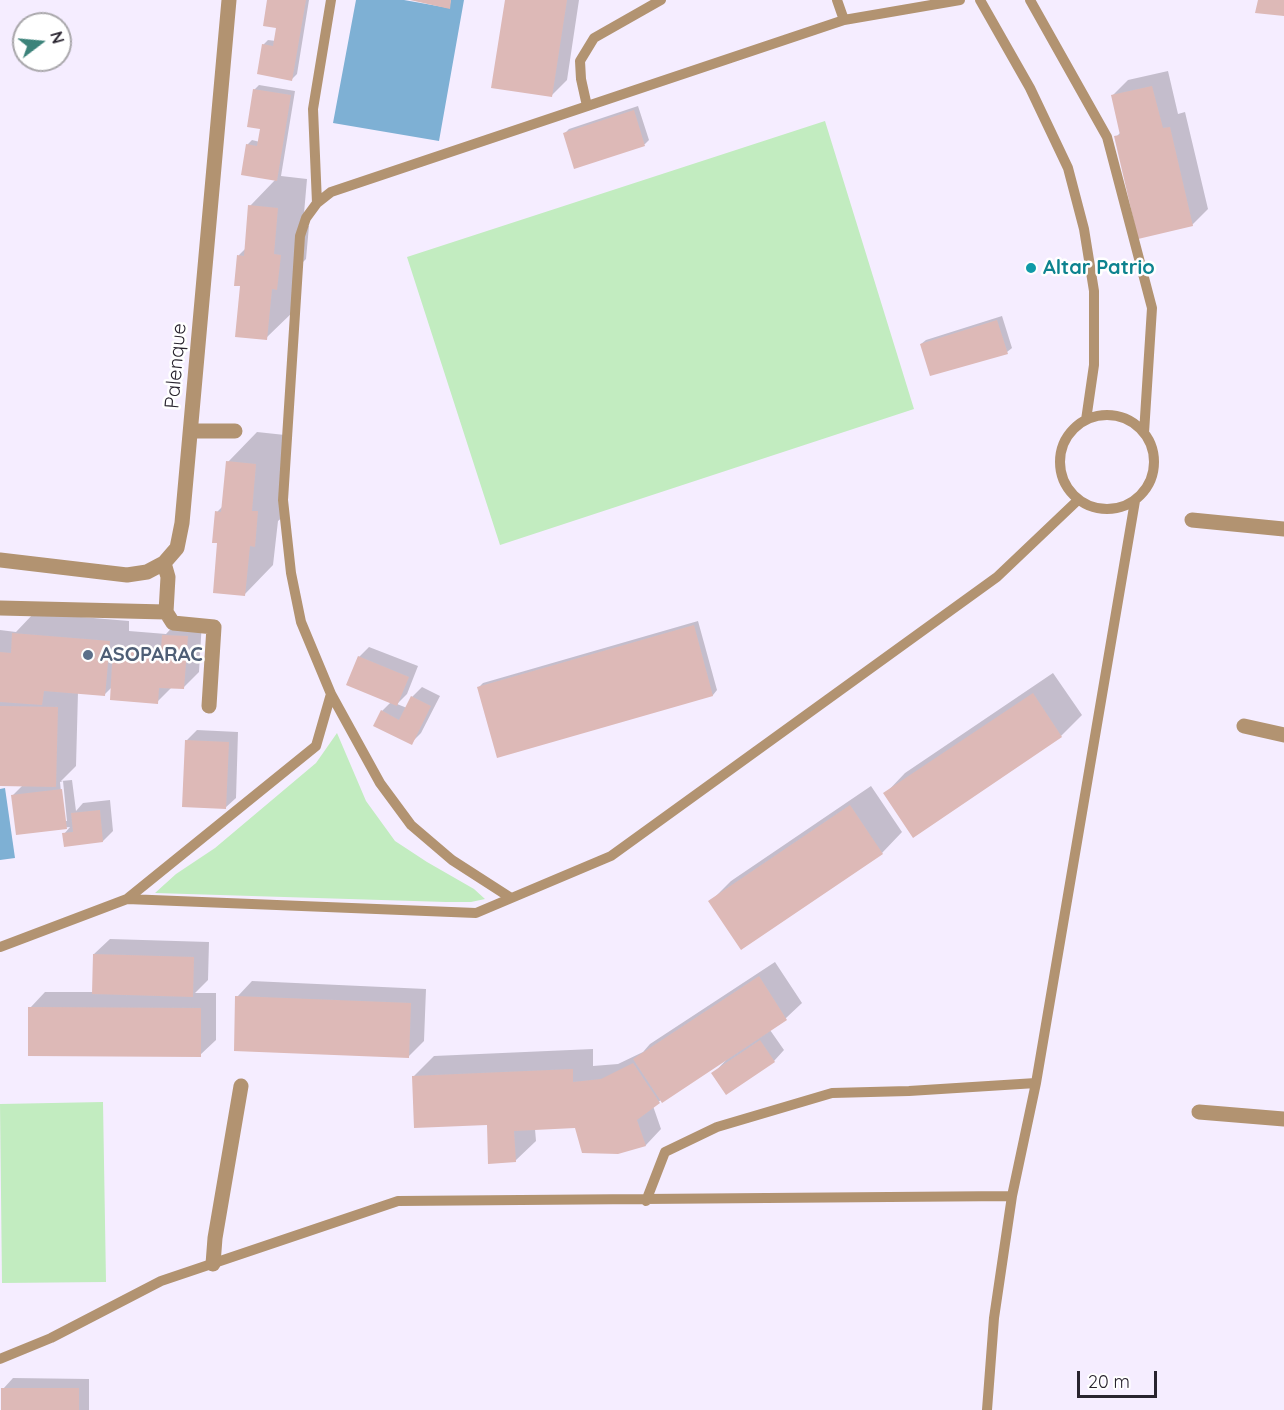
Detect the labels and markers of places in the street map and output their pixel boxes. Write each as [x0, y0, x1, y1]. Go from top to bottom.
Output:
place label: Altar Patrio [1043, 256, 1155, 280]
marker: Altar Patrio [1024, 261, 1038, 275]
place label: ASOPARAC [100, 643, 203, 667]
marker: ASOPARAC [81, 648, 95, 662]

